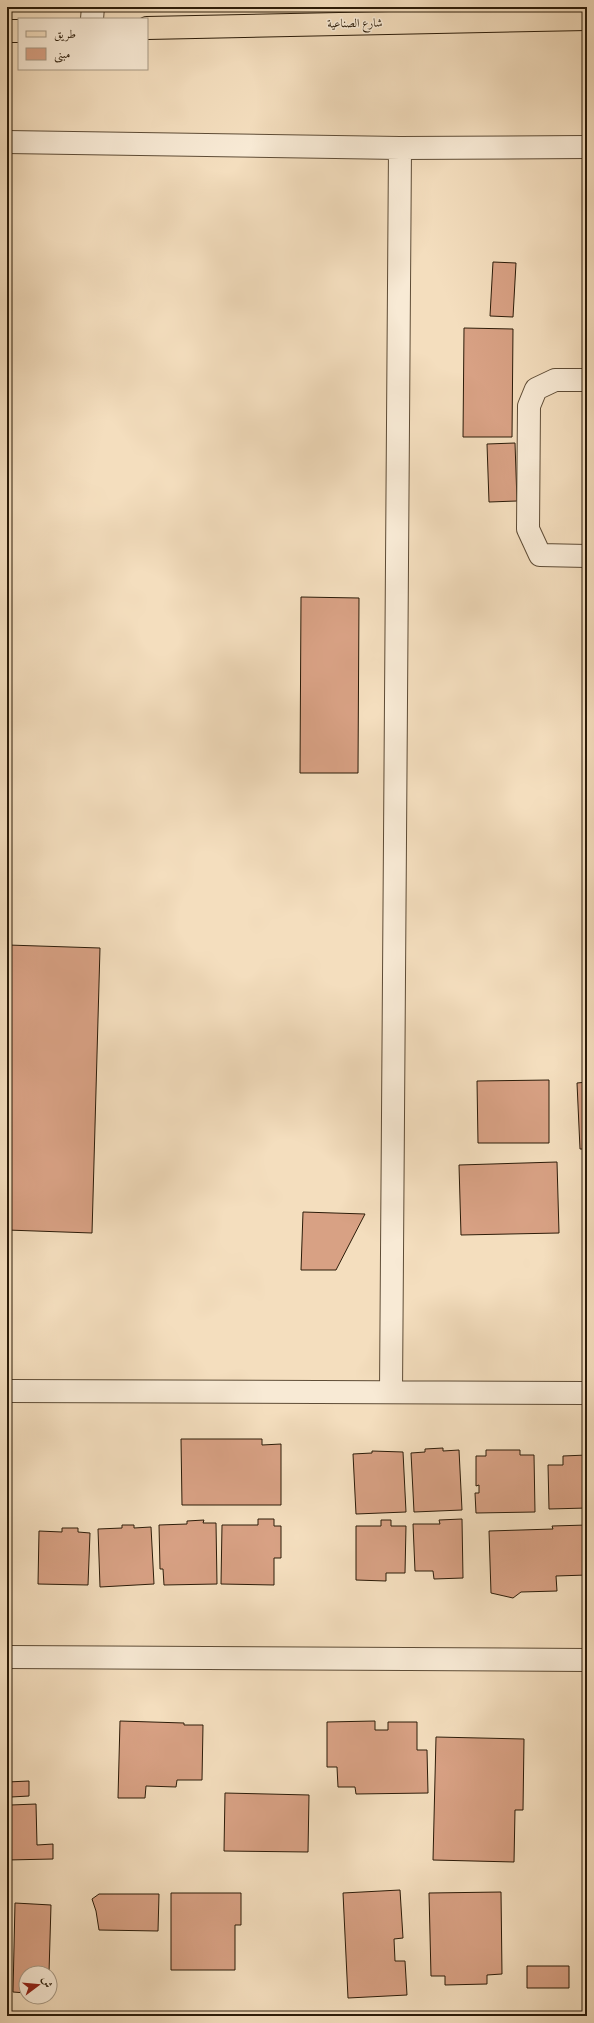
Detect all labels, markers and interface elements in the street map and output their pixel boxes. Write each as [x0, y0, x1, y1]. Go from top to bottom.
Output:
street label: شارع الصناعية [327, 15, 383, 34]
legend [18, 18, 148, 70]
text: طريق [54, 26, 76, 42]
text: مبنى [54, 46, 70, 63]
north arrow [18, 1965, 58, 2005]
text: ش [38, 1975, 56, 1990]

